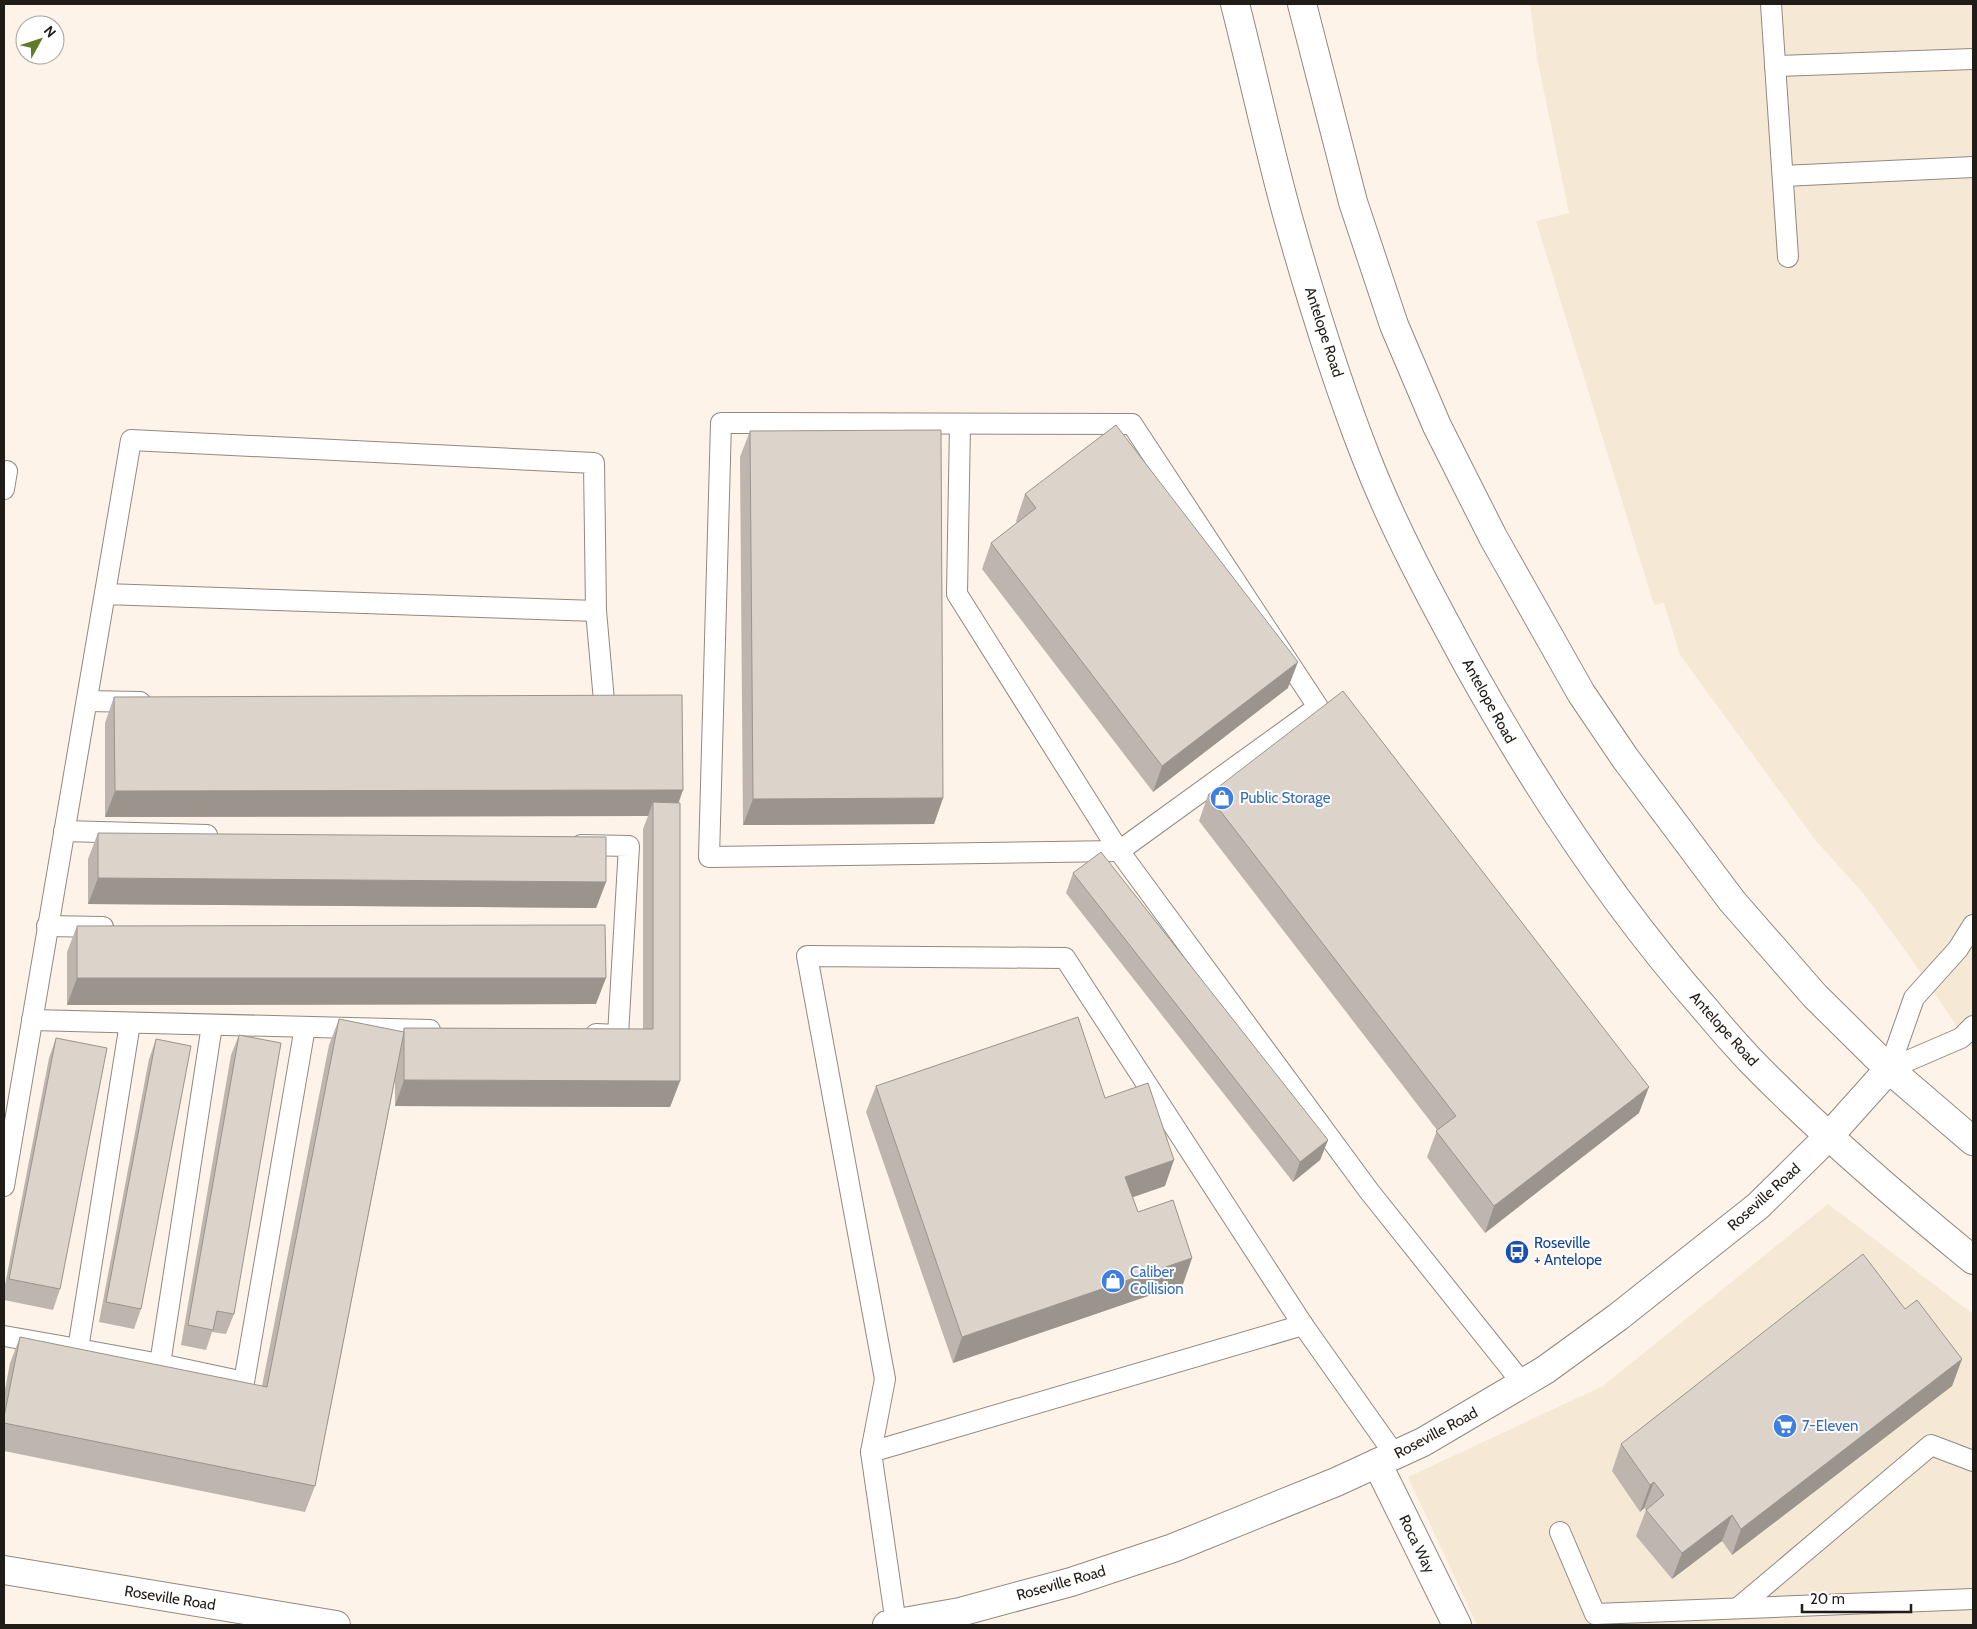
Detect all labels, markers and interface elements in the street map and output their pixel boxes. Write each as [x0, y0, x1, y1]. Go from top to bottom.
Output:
north arrow [15, 15, 65, 65]
text: N [40, 22, 60, 41]
street label: Antelope Road [1301, 285, 1347, 379]
street label: Antelope Road [1458, 656, 1520, 746]
shop icon: Public Storage [1209, 785, 1235, 811]
place label: Public Storage [1240, 789, 1331, 807]
street label: Antelope Road [1686, 988, 1762, 1070]
street label: Roseville Road [1724, 1160, 1804, 1234]
place label: Roseville + Antelope [1534, 1234, 1602, 1269]
bus stop icon: Roseville + Antelope [1504, 1239, 1530, 1265]
place label: Caliber Collision [1130, 1263, 1184, 1298]
shop icon: Caliber Collision [1100, 1268, 1126, 1294]
street label: Roseville Road [1391, 1403, 1481, 1463]
supermarket icon: 7-Eleven [1772, 1413, 1798, 1439]
place label: 7-Eleven [1802, 1417, 1858, 1435]
street label: Roca Way [1395, 1512, 1439, 1576]
street label: Roseville Road [1014, 1562, 1108, 1604]
street label: Roseville Road [123, 1582, 217, 1614]
scale bar [1802, 1582, 1911, 1614]
text: 20 m [1810, 1590, 1845, 1608]

